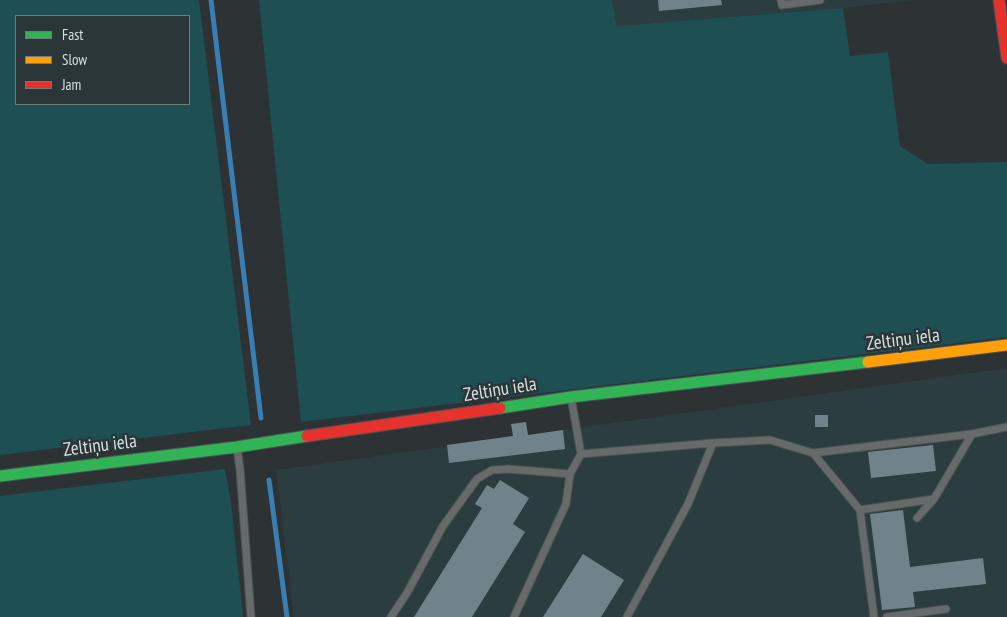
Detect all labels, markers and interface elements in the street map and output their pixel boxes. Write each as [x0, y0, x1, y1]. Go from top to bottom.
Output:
legend [15, 15, 190, 105]
text: Fast [62, 25, 83, 44]
text: Slow [62, 50, 87, 69]
text: Jam [62, 75, 81, 94]
street label: Zeltiņu iela [865, 324, 941, 356]
street label: Zeltiņu iela [462, 373, 538, 407]
street label: Zeltiņu iela [62, 430, 138, 462]

